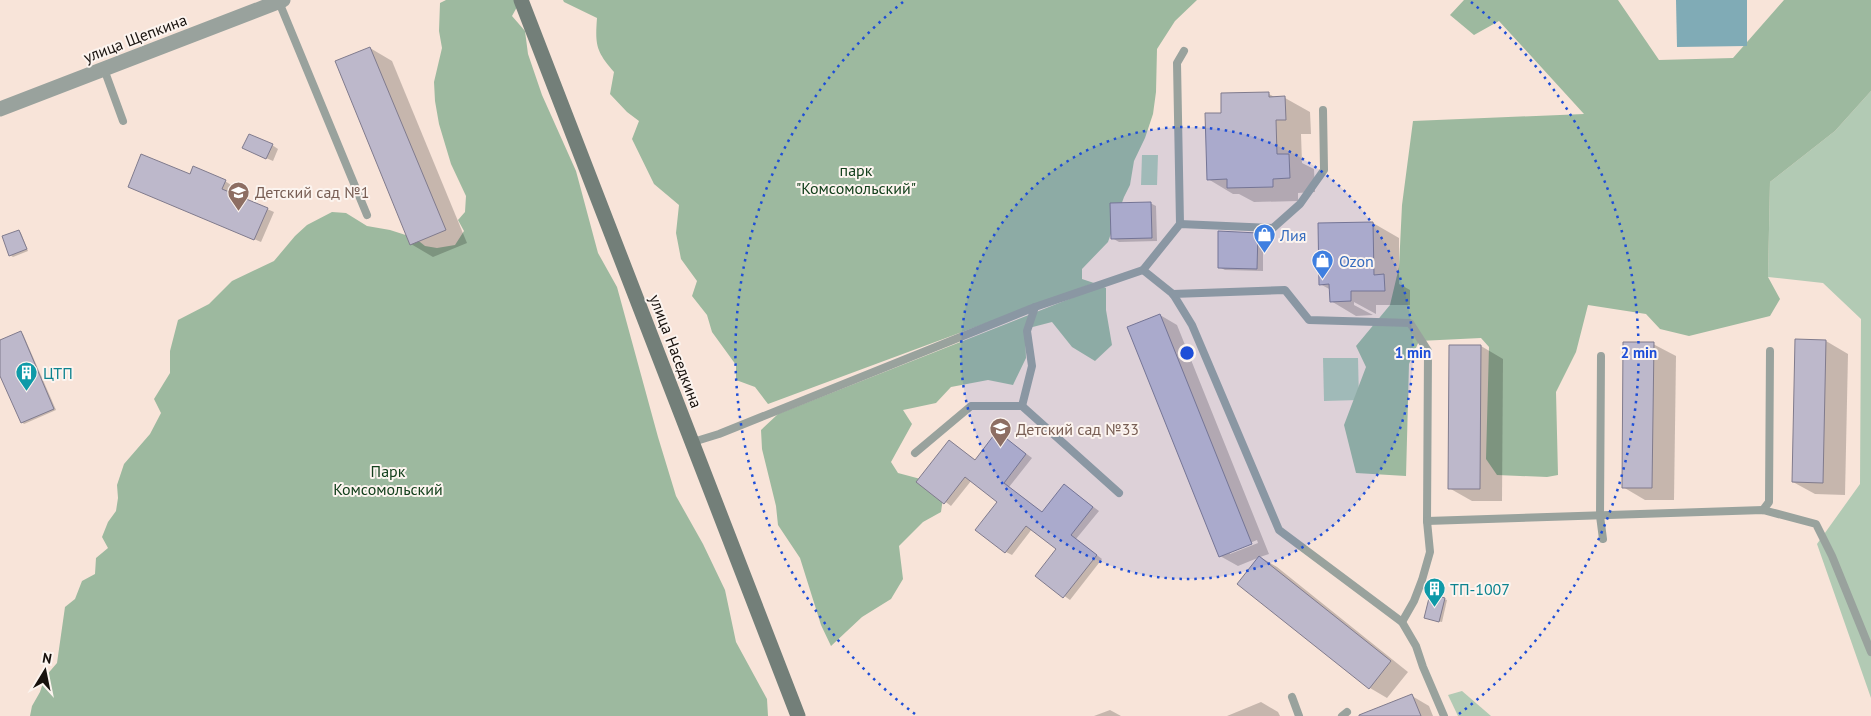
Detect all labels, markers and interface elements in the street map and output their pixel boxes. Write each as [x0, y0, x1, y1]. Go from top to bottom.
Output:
street label: улица Щепкина [80, 9, 190, 67]
park label: парк "Комсомольский" [796, 160, 916, 198]
school or university icon: Детский сад №1 [227, 180, 251, 211]
place label: Детский сад №1 [255, 182, 369, 202]
shop icon: Лия [1252, 223, 1276, 254]
place label: Лия [1279, 225, 1306, 245]
shop icon: Ozon [1311, 249, 1335, 280]
place label: Ozon [1339, 251, 1374, 271]
street label: улица Наседкина [645, 291, 707, 411]
text: 1 min [1395, 343, 1431, 362]
text: 2 min [1621, 343, 1657, 362]
centre of rings [1178, 344, 1196, 362]
building icon: ЦТП [15, 361, 39, 392]
place label: ЦТП [43, 363, 73, 383]
school or university icon: Детский сад №33 [988, 417, 1012, 448]
place label: Детский сад №33 [1016, 419, 1139, 439]
park label: Парк Комсомольский [333, 461, 443, 499]
building icon: ТП-1007 [1422, 577, 1446, 608]
place label: ТП-1007 [1450, 579, 1510, 599]
north arrow [20, 646, 70, 696]
text: N [41, 649, 53, 668]

